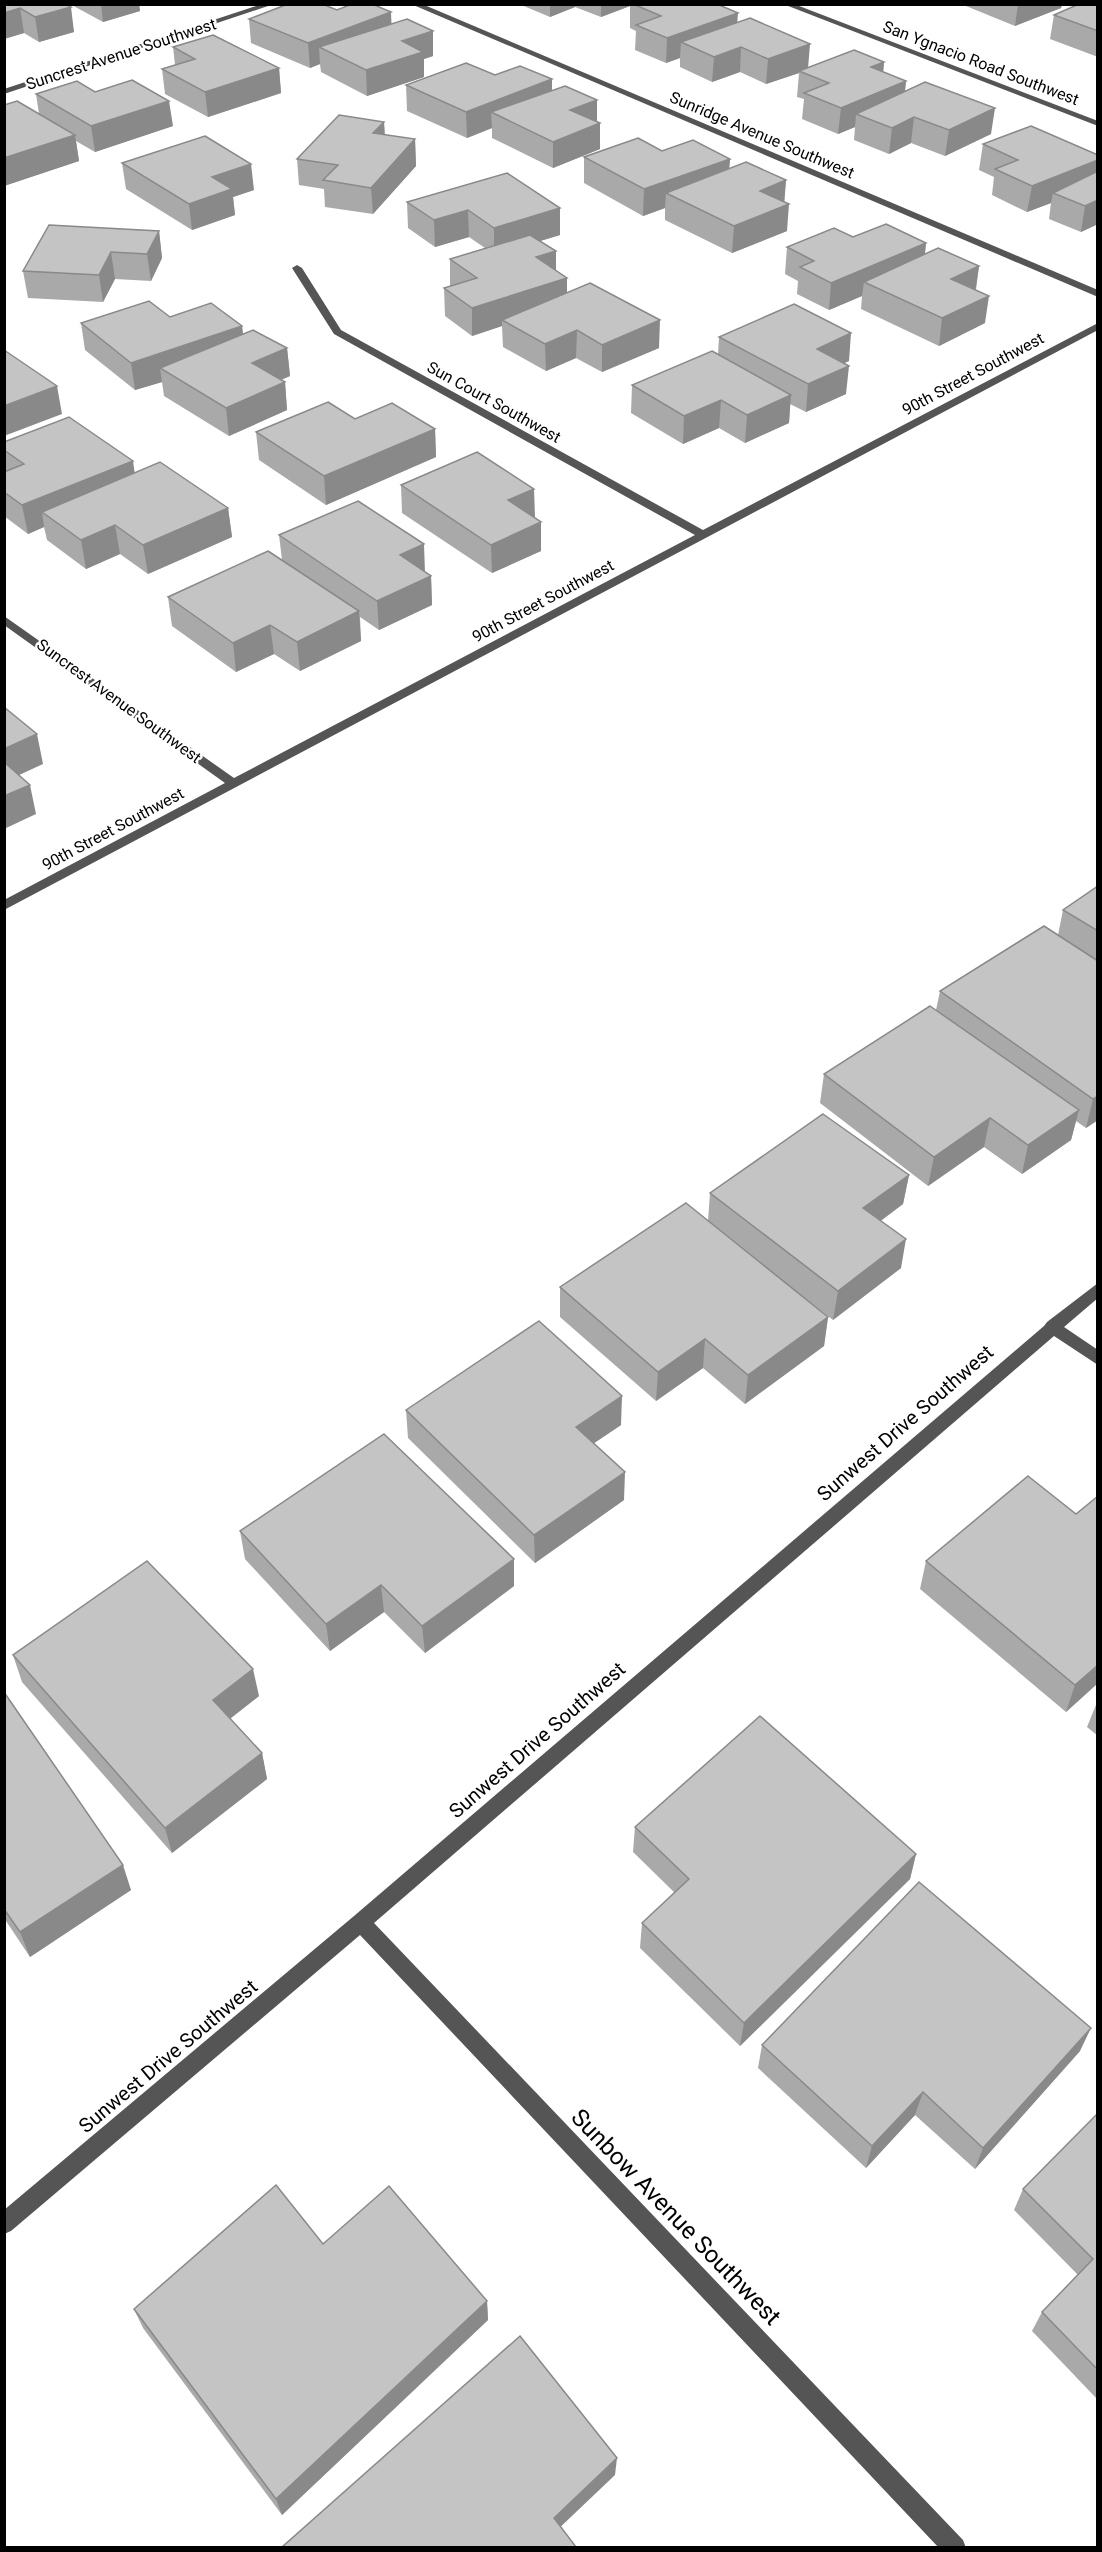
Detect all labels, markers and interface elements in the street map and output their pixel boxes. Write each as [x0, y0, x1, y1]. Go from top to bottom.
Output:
street label: Suncrest Avenue Southwest [24, 14, 218, 94]
street label: San Ygnacio Road Southwest [880, 17, 1082, 109]
street label: Sunridge Avenue Southwest [667, 87, 857, 183]
street label: 90th Street Southwest [899, 329, 1047, 419]
street label: Sun Court Southwest [424, 357, 564, 447]
street label: 90th Street Southwest [469, 556, 617, 646]
street label: Suncrest Avenue Southwest [33, 635, 205, 767]
street label: 90th Street Southwest [39, 784, 187, 874]
street label: Sunwest Drive Southwest [812, 1340, 998, 1506]
street label: Sunwest Drive Southwest [444, 1657, 630, 1823]
street label: Sunwest Drive Southwest [74, 1974, 262, 2138]
street label: Sunbow Avenue Southwest [565, 2103, 787, 2331]

